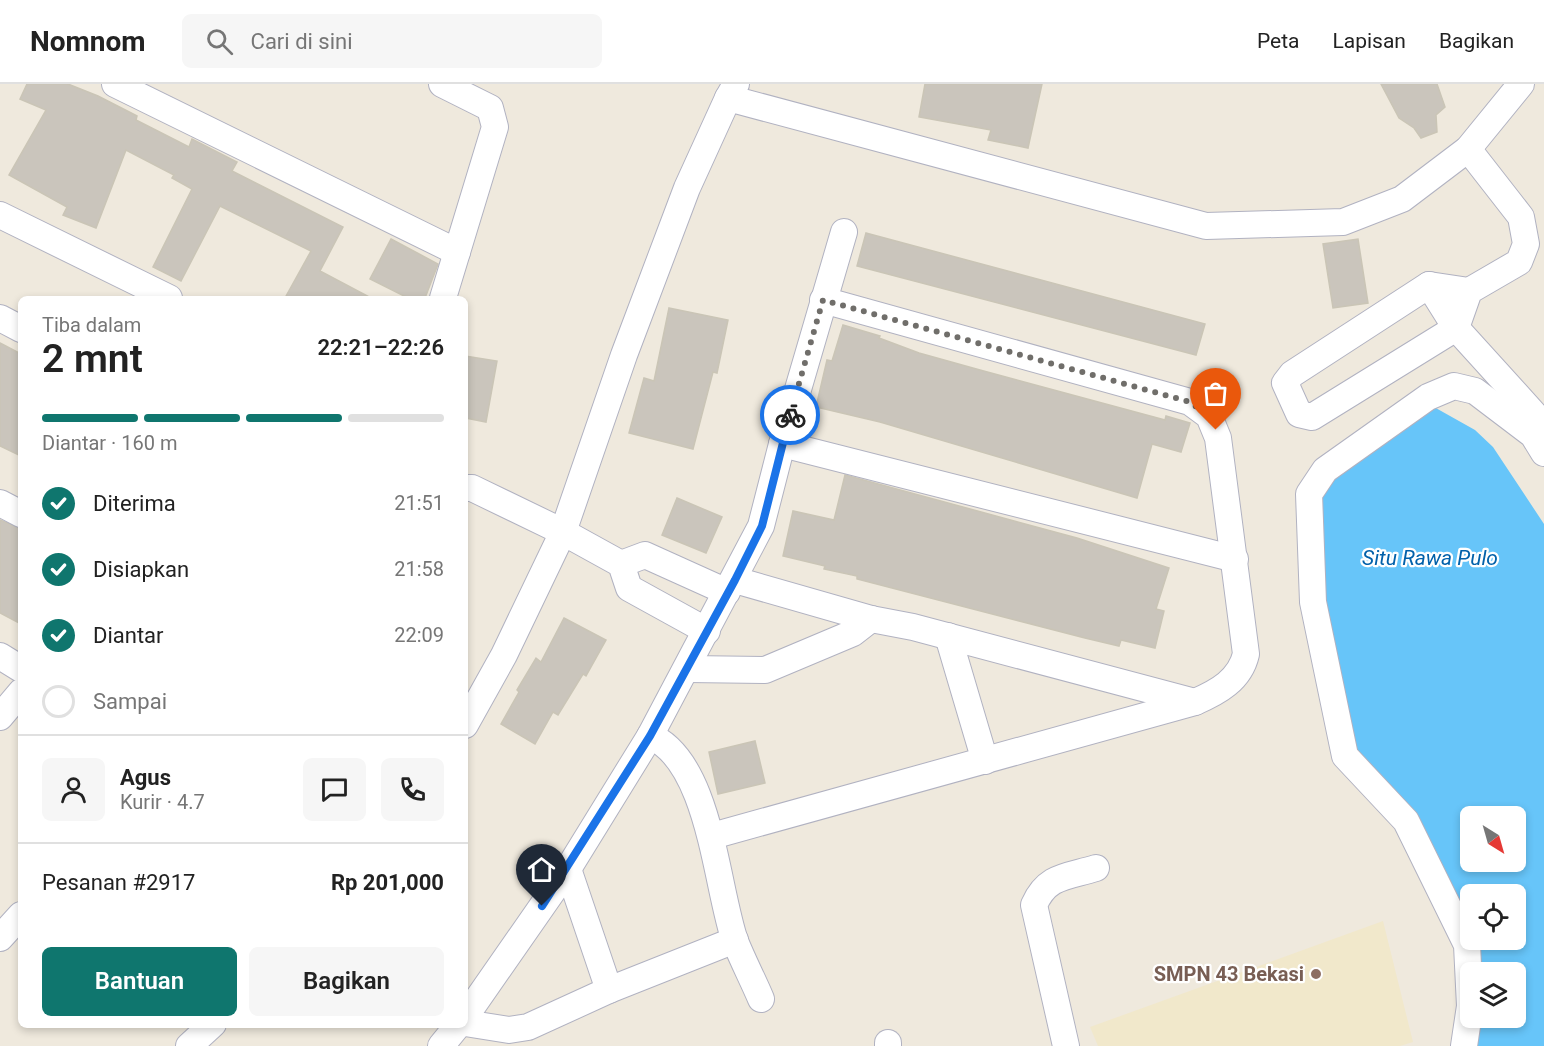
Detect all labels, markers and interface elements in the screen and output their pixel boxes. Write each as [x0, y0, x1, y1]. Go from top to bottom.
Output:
search box [182, 14, 602, 68]
text: Nomnom [30, 25, 146, 58]
icon: search [203, 25, 236, 58]
text: Cari di sini [251, 29, 353, 54]
text: Peta [1257, 29, 1299, 53]
text: Lapisan [1332, 29, 1406, 53]
text: Bagikan [1439, 29, 1514, 53]
text: Tiba dalam [42, 313, 141, 337]
text: 22:21–22:26 [317, 335, 444, 360]
text: 2 mnt [42, 336, 143, 382]
pin [1190, 368, 1241, 430]
icon: bag [1199, 377, 1232, 410]
courier [760, 385, 820, 445]
icon: bike [774, 399, 807, 432]
text: Diantar · 160 m [42, 431, 177, 455]
icon: check [42, 487, 75, 520]
text: Diterima [93, 491, 176, 516]
text: 21:51 [394, 491, 444, 515]
water label: Situ Rawa Pulo [1362, 546, 1498, 570]
icon: check [42, 553, 75, 586]
text: Disiapkan [93, 557, 189, 582]
text: 21:58 [394, 557, 444, 581]
icon: check [42, 619, 75, 652]
text: Diantar [93, 623, 164, 648]
text: 22:09 [394, 623, 444, 647]
text: Sampai [93, 689, 167, 714]
button: person [42, 758, 105, 821]
button: chat [303, 758, 366, 821]
button: phone [381, 758, 444, 821]
text: Agus [120, 765, 171, 790]
text: Kurir · 4.7 [120, 790, 205, 814]
north arrow [1460, 806, 1526, 872]
map controls [1460, 806, 1526, 1028]
pin [516, 844, 567, 906]
icon: home [525, 853, 558, 886]
text: Pesanan #2917 [42, 870, 195, 895]
text: Rp 201,000 [331, 870, 444, 895]
button: locate [1460, 884, 1526, 950]
button: Bantuan [42, 947, 237, 1016]
button: Bagikan [249, 947, 444, 1016]
place label: SMPN 43 Bekasi [1154, 962, 1304, 986]
button: layers [1460, 962, 1526, 1028]
marker: SMPN 43 Bekasi [1309, 967, 1323, 981]

